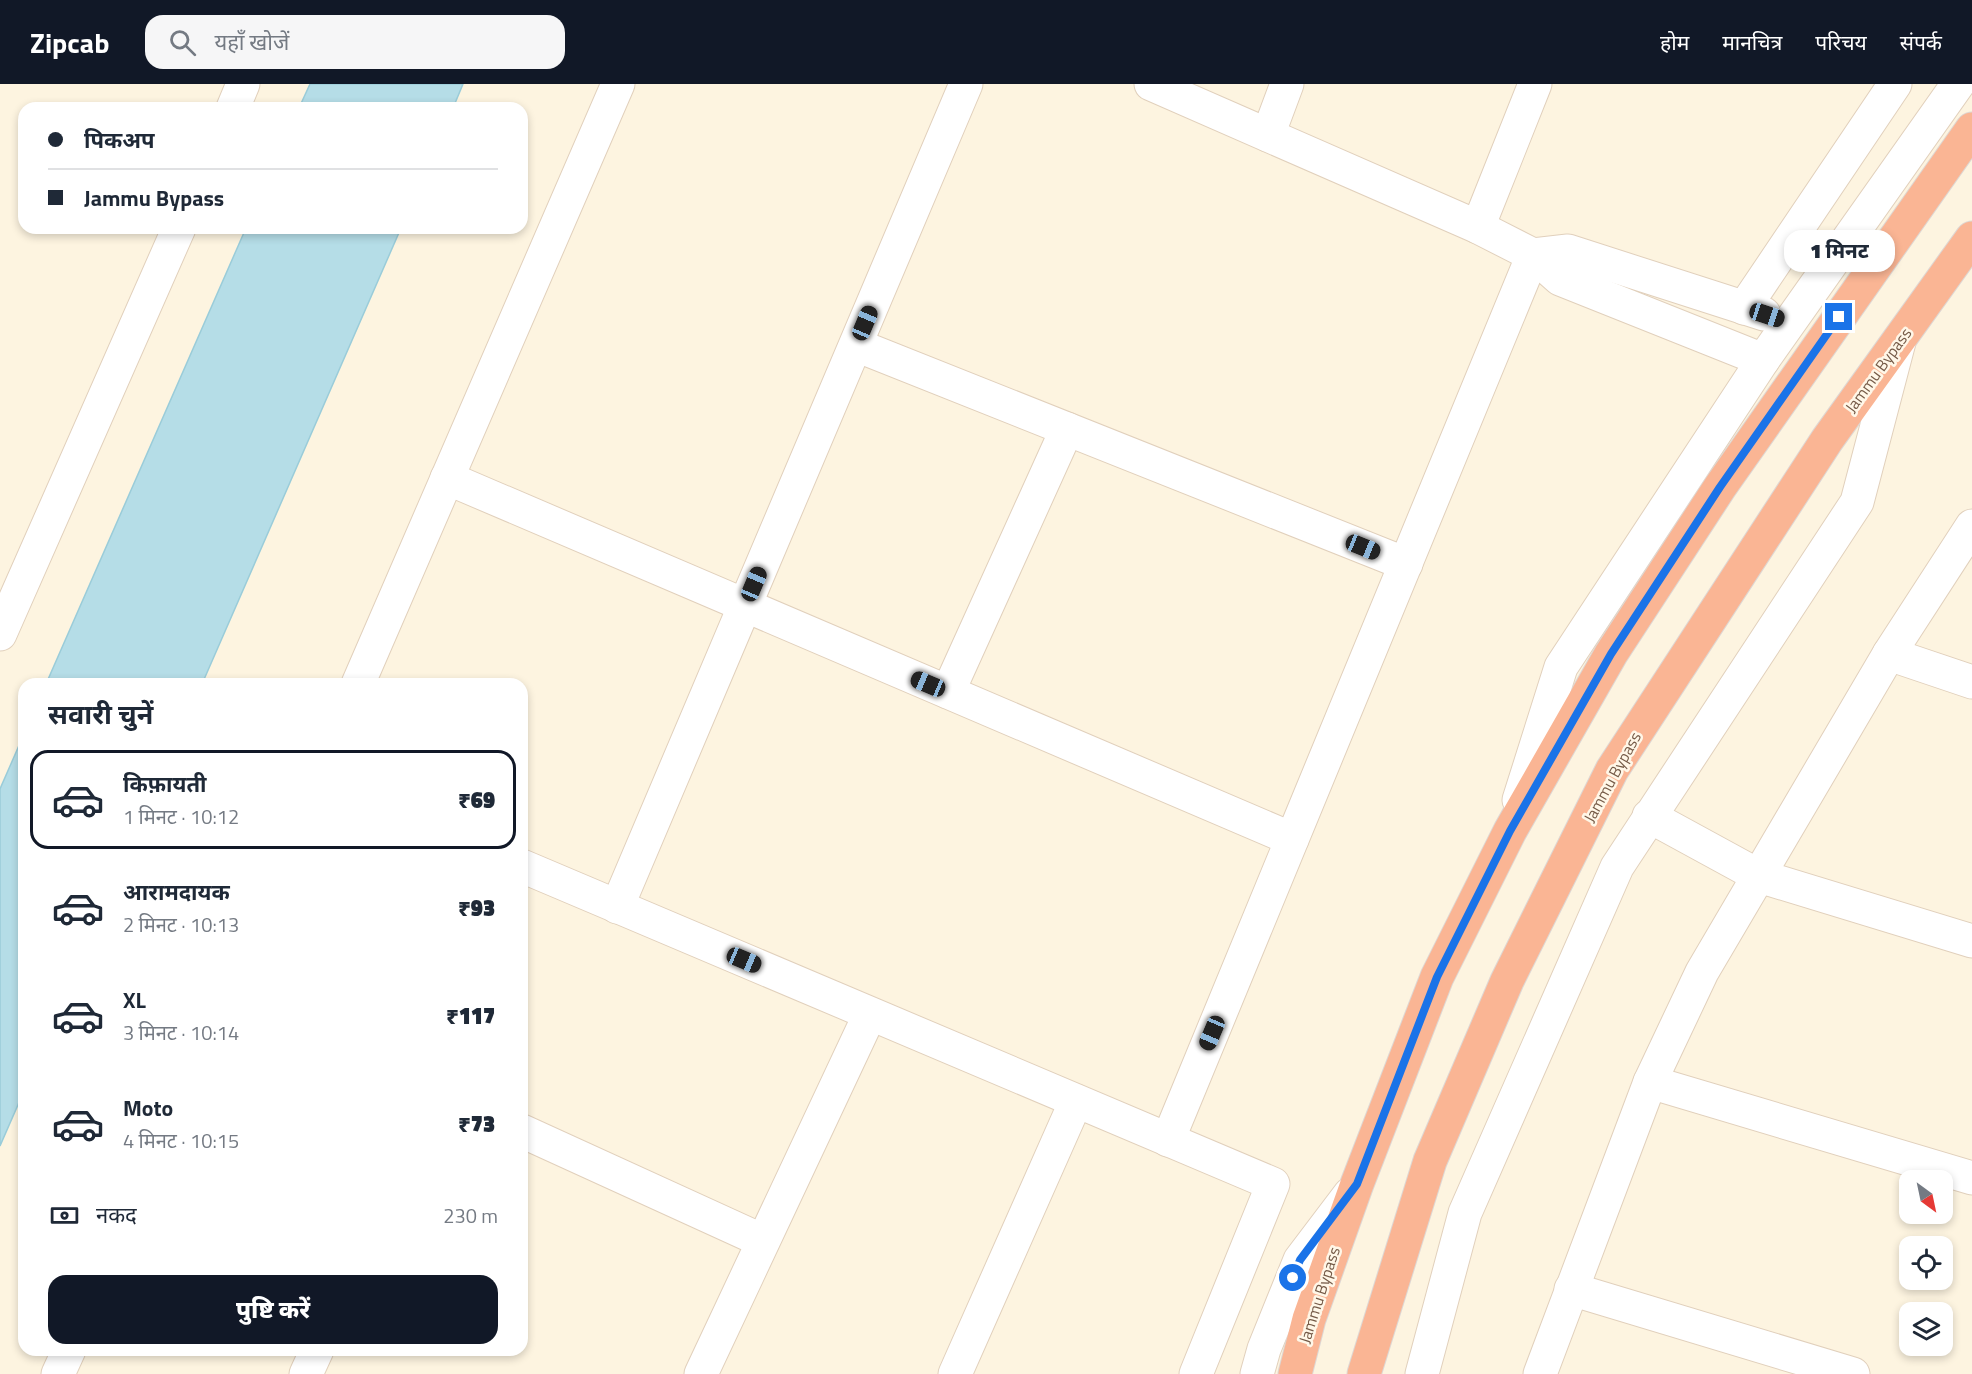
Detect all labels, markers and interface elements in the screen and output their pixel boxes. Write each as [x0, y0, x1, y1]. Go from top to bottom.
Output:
search box [145, 15, 565, 69]
text: Zipcab [30, 21, 109, 64]
text: यहाँ खोजें [214, 25, 289, 59]
icon: search [166, 26, 199, 59]
text: होम [1660, 26, 1689, 58]
text: मानचित्र [1722, 26, 1782, 58]
text: परिचय [1815, 26, 1867, 58]
text: संपर्क [1900, 26, 1942, 58]
text: पिकअप [84, 123, 155, 157]
text: Jammu Bypass [84, 181, 224, 215]
callout: 1 मिनट [1784, 230, 1894, 272]
text: 1 मिनट [1810, 235, 1869, 266]
car [1747, 301, 1787, 329]
car [850, 303, 880, 343]
route end [1825, 303, 1852, 330]
street label: Jammu Bypass [1839, 322, 1917, 418]
car [1343, 532, 1383, 562]
car [739, 564, 769, 604]
car [908, 669, 948, 699]
text: सवारी चुनें [48, 693, 153, 734]
street label: Jammu Bypass [1577, 727, 1647, 827]
text: किफ़ायती [123, 767, 207, 801]
icon: car [51, 773, 105, 827]
text: ₹69 [458, 783, 495, 817]
text: 1 मिनट · 10:12 [123, 801, 239, 832]
text: आरामदायक [123, 875, 230, 909]
icon: car [51, 881, 105, 935]
text: ₹93 [458, 891, 495, 925]
text: 2 मिनट · 10:13 [123, 909, 239, 940]
car [724, 945, 764, 975]
text: XL [123, 983, 146, 1017]
icon: car [51, 989, 105, 1043]
text: ₹117 [446, 999, 495, 1033]
car [1197, 1013, 1227, 1053]
text: 3 मिनट · 10:14 [123, 1017, 239, 1048]
text: Moto [123, 1091, 173, 1125]
icon: car [51, 1097, 105, 1151]
text: ₹73 [458, 1107, 495, 1141]
text: 4 मिनट · 10:15 [123, 1125, 239, 1156]
north arrow [1899, 1170, 1953, 1224]
map controls [1899, 1170, 1953, 1356]
text: नकद [96, 1198, 137, 1232]
icon: cash [48, 1199, 81, 1232]
text: 230 m [443, 1200, 498, 1231]
button: locate [1899, 1236, 1953, 1290]
street label: Jammu Bypass [1292, 1244, 1346, 1346]
route start [1279, 1264, 1306, 1291]
button: पुष्टि करें [48, 1275, 498, 1344]
button: layers [1899, 1302, 1953, 1356]

